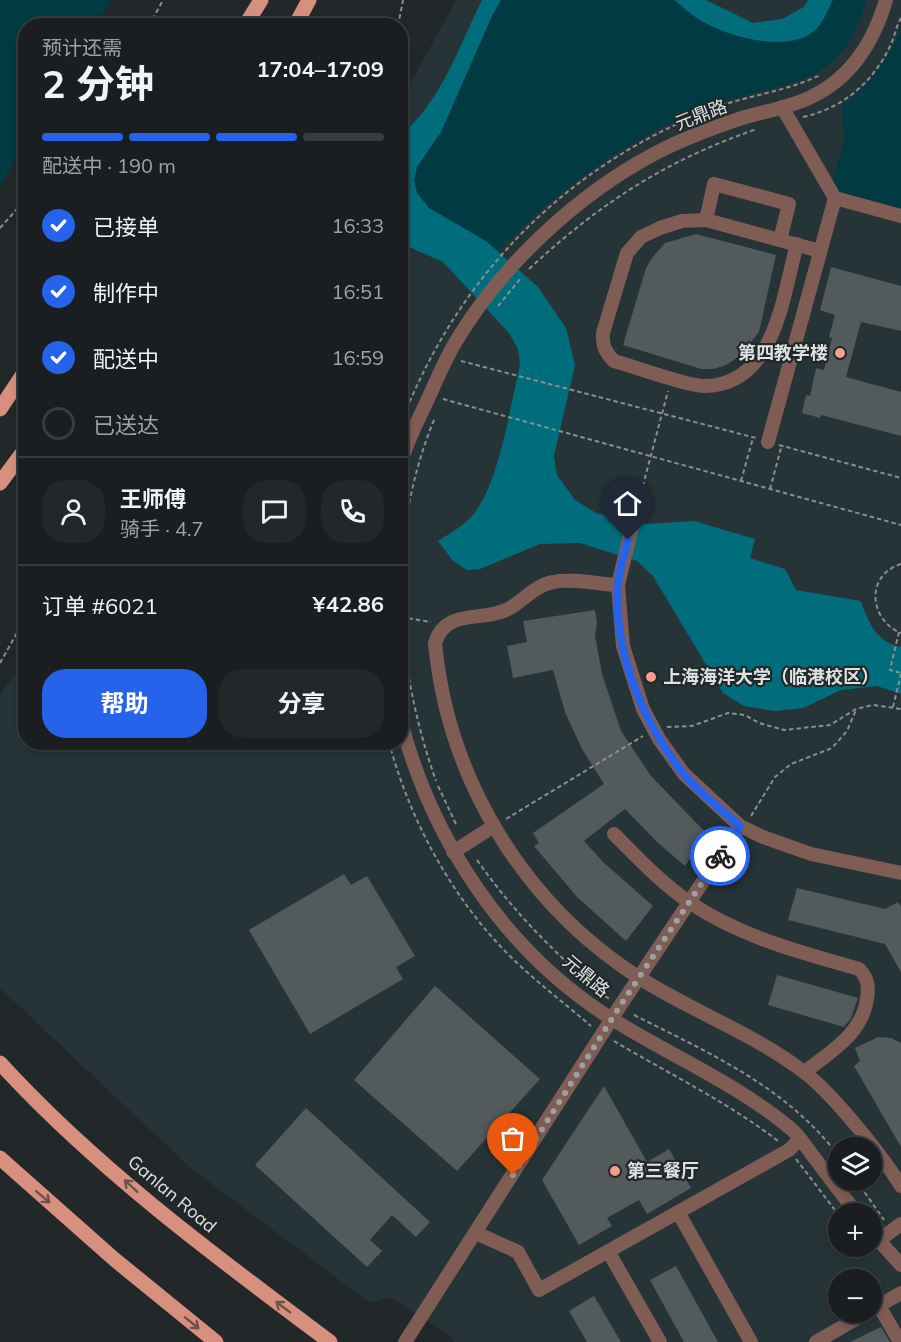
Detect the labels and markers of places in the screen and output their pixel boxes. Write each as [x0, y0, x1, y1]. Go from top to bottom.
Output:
place label: 第四教学楼 [738, 341, 828, 364]
marker: 第四教学楼 [833, 346, 847, 360]
pin [602, 478, 653, 540]
place label: 上海海洋大学（临港校区） [663, 665, 879, 688]
marker: 上海海洋大学（临港校区） [644, 670, 658, 684]
pin [487, 1113, 538, 1175]
place label: 第三餐厅 [627, 1159, 699, 1182]
marker: 第三餐厅 [608, 1164, 622, 1178]

